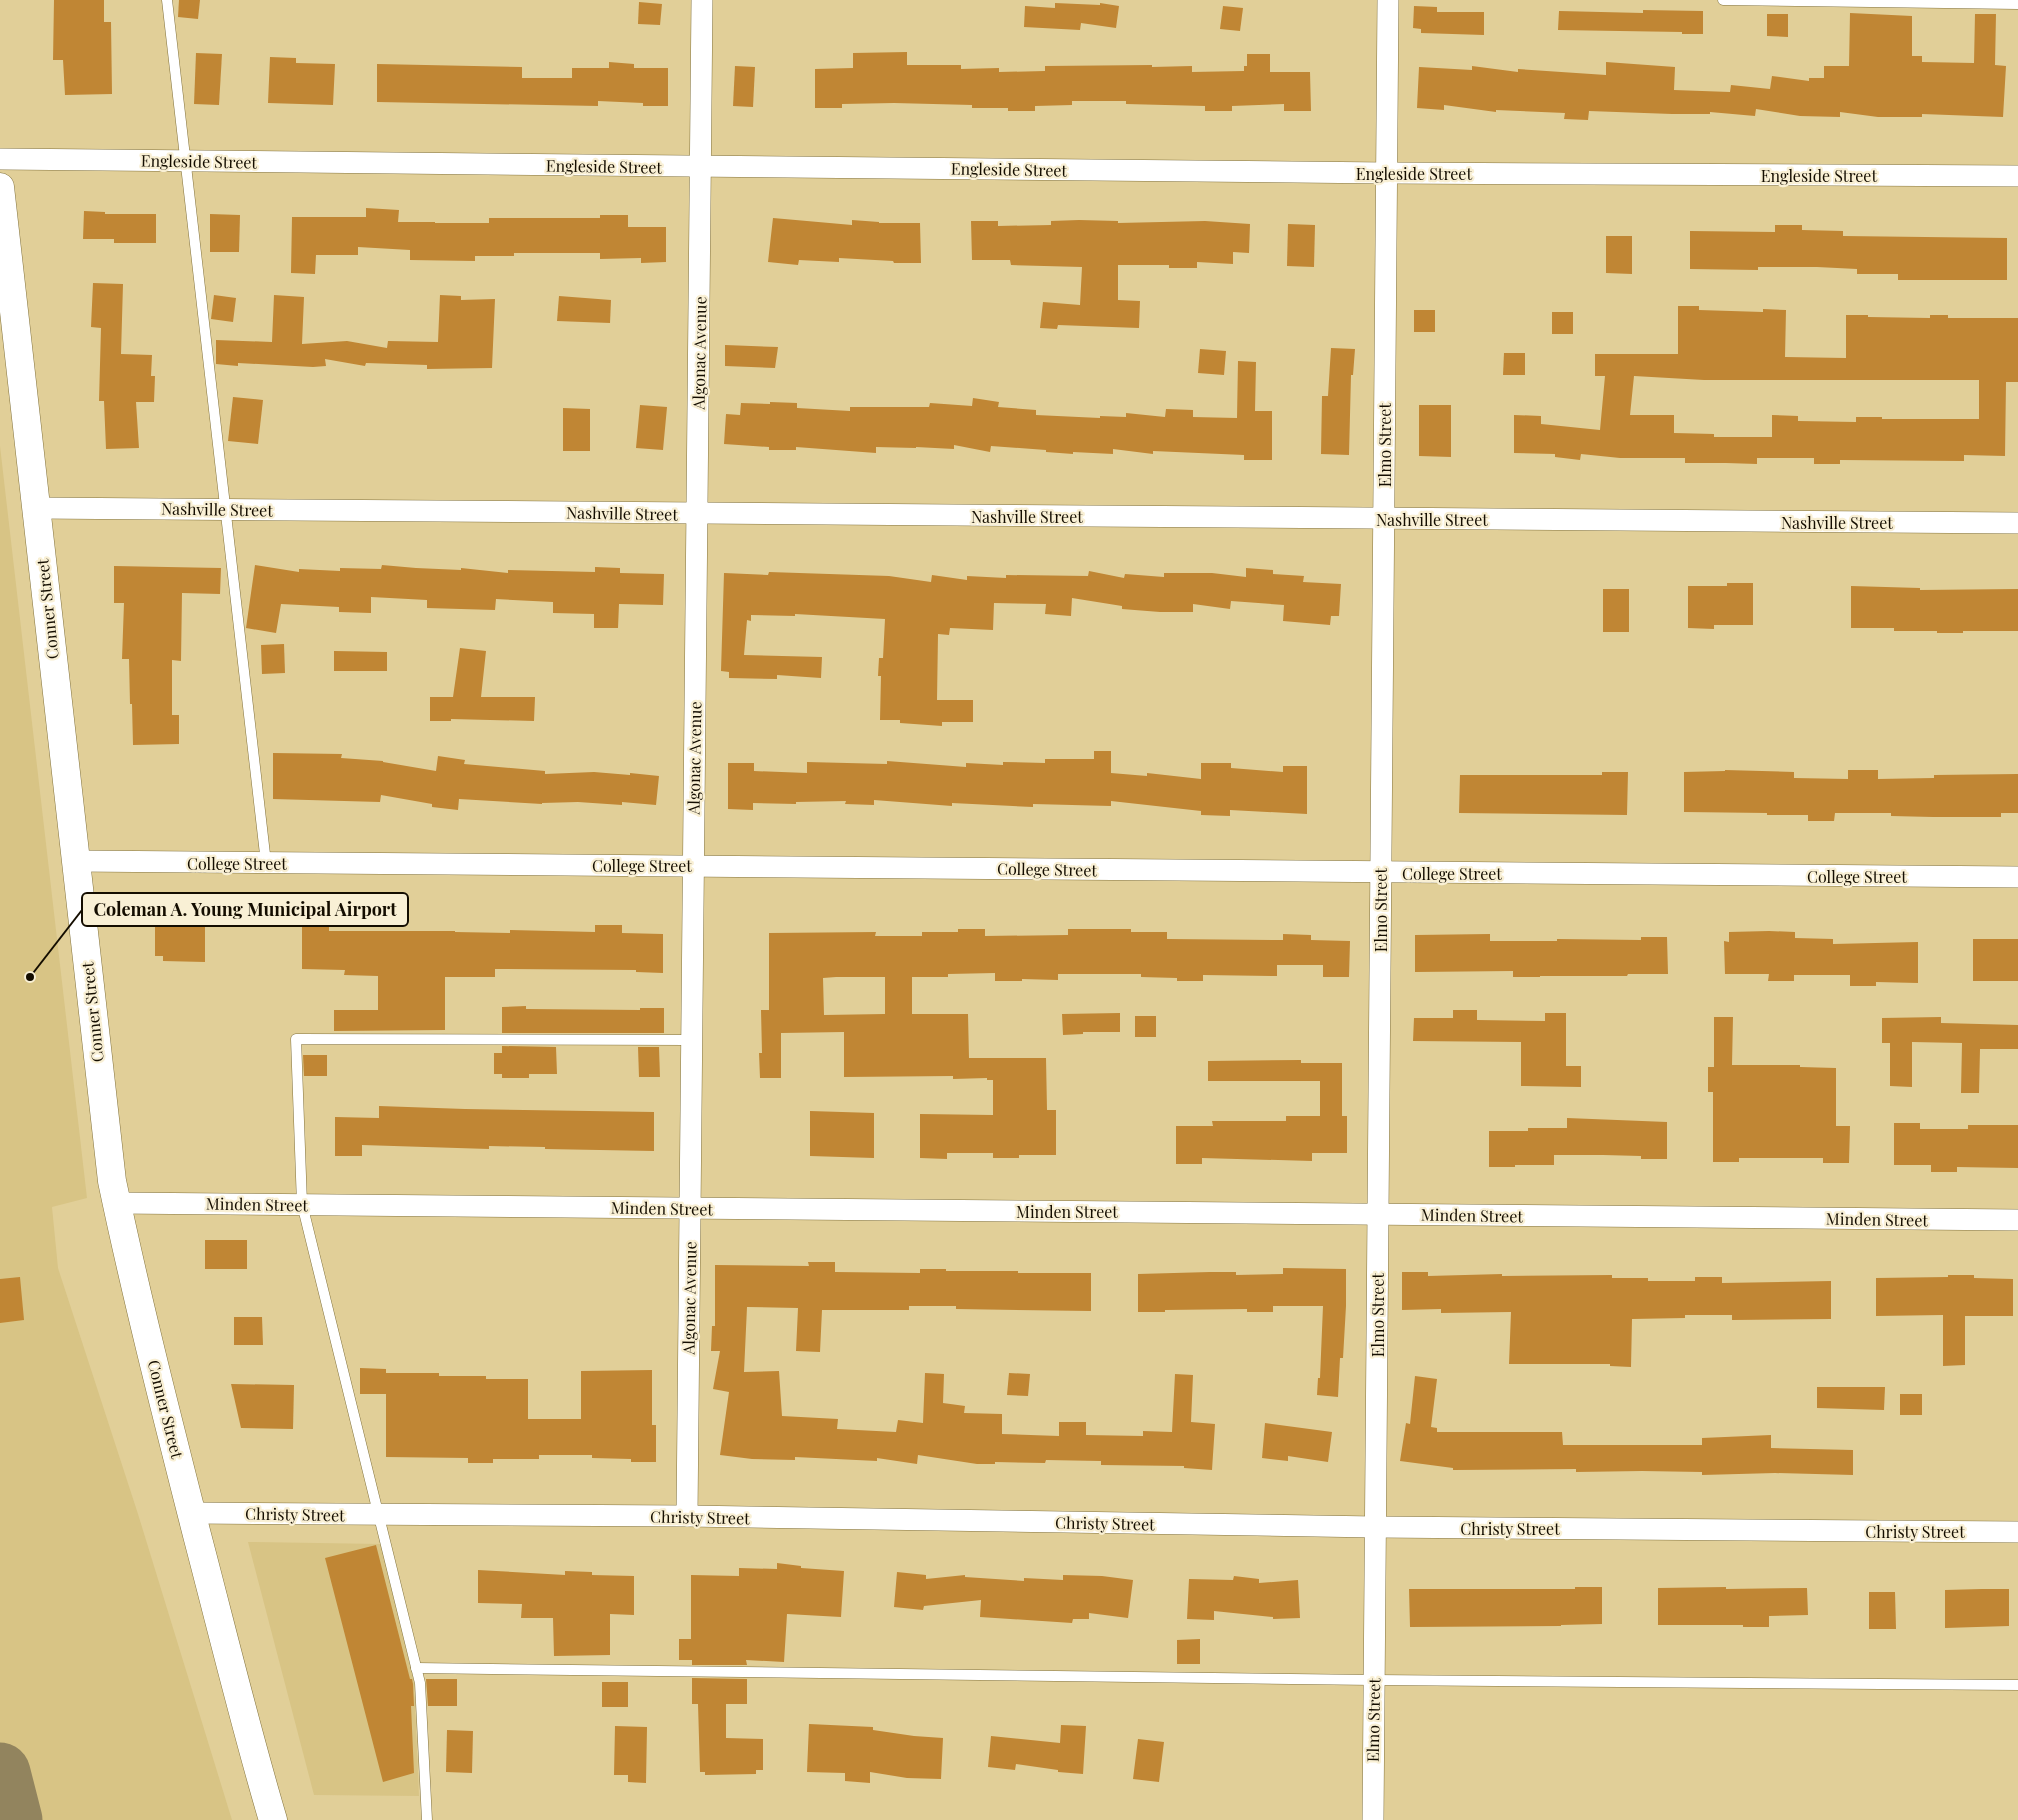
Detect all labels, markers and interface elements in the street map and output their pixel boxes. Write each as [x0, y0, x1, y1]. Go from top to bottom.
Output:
street label: Engleside Street [141, 149, 258, 173]
street label: Engleside Street [546, 154, 663, 178]
street label: Engleside Street [951, 157, 1068, 181]
street label: Engleside Street [1356, 163, 1472, 184]
street label: Engleside Street [1761, 165, 1877, 186]
street label: Algonac Avenue [687, 296, 710, 411]
street label: Elmo Street [1374, 403, 1395, 487]
street label: Nashville Street [161, 498, 273, 520]
street label: Nashville Street [566, 502, 678, 524]
street label: Nashville Street [971, 506, 1083, 527]
street label: Nashville Street [1376, 509, 1488, 530]
street label: Nashville Street [1781, 512, 1893, 533]
street label: Conner Street [31, 557, 63, 660]
street label: Algonac Avenue [682, 701, 705, 816]
street label: College Street [187, 853, 287, 874]
street label: College Street [592, 855, 692, 876]
street label: College Street [997, 858, 1098, 880]
street label: College Street [1402, 863, 1502, 884]
street label: College Street [1807, 866, 1907, 887]
street label: Elmo Street [1370, 868, 1391, 952]
callout: Coleman A. Young Municipal Airport [82, 893, 408, 926]
text: Coleman A. Young Municipal Airport [93, 897, 397, 921]
street label: Conner Street [76, 960, 108, 1063]
street label: Minden Street [206, 1193, 309, 1215]
street label: Minden Street [611, 1197, 714, 1219]
street label: Minden Street [1016, 1201, 1118, 1222]
street label: Minden Street [1421, 1204, 1524, 1226]
street label: Minden Street [1826, 1208, 1929, 1230]
street label: Algonac Avenue [677, 1241, 700, 1356]
street label: Elmo Street [1367, 1273, 1388, 1357]
street label: Conner Street [144, 1358, 188, 1461]
street label: Christy Street [245, 1503, 345, 1525]
street label: Christy Street [650, 1506, 750, 1528]
street label: Christy Street [1055, 1512, 1155, 1534]
street label: Christy Street [1460, 1518, 1560, 1539]
street label: Christy Street [1865, 1521, 1965, 1542]
street label: Elmo Street [1362, 1677, 1384, 1762]

